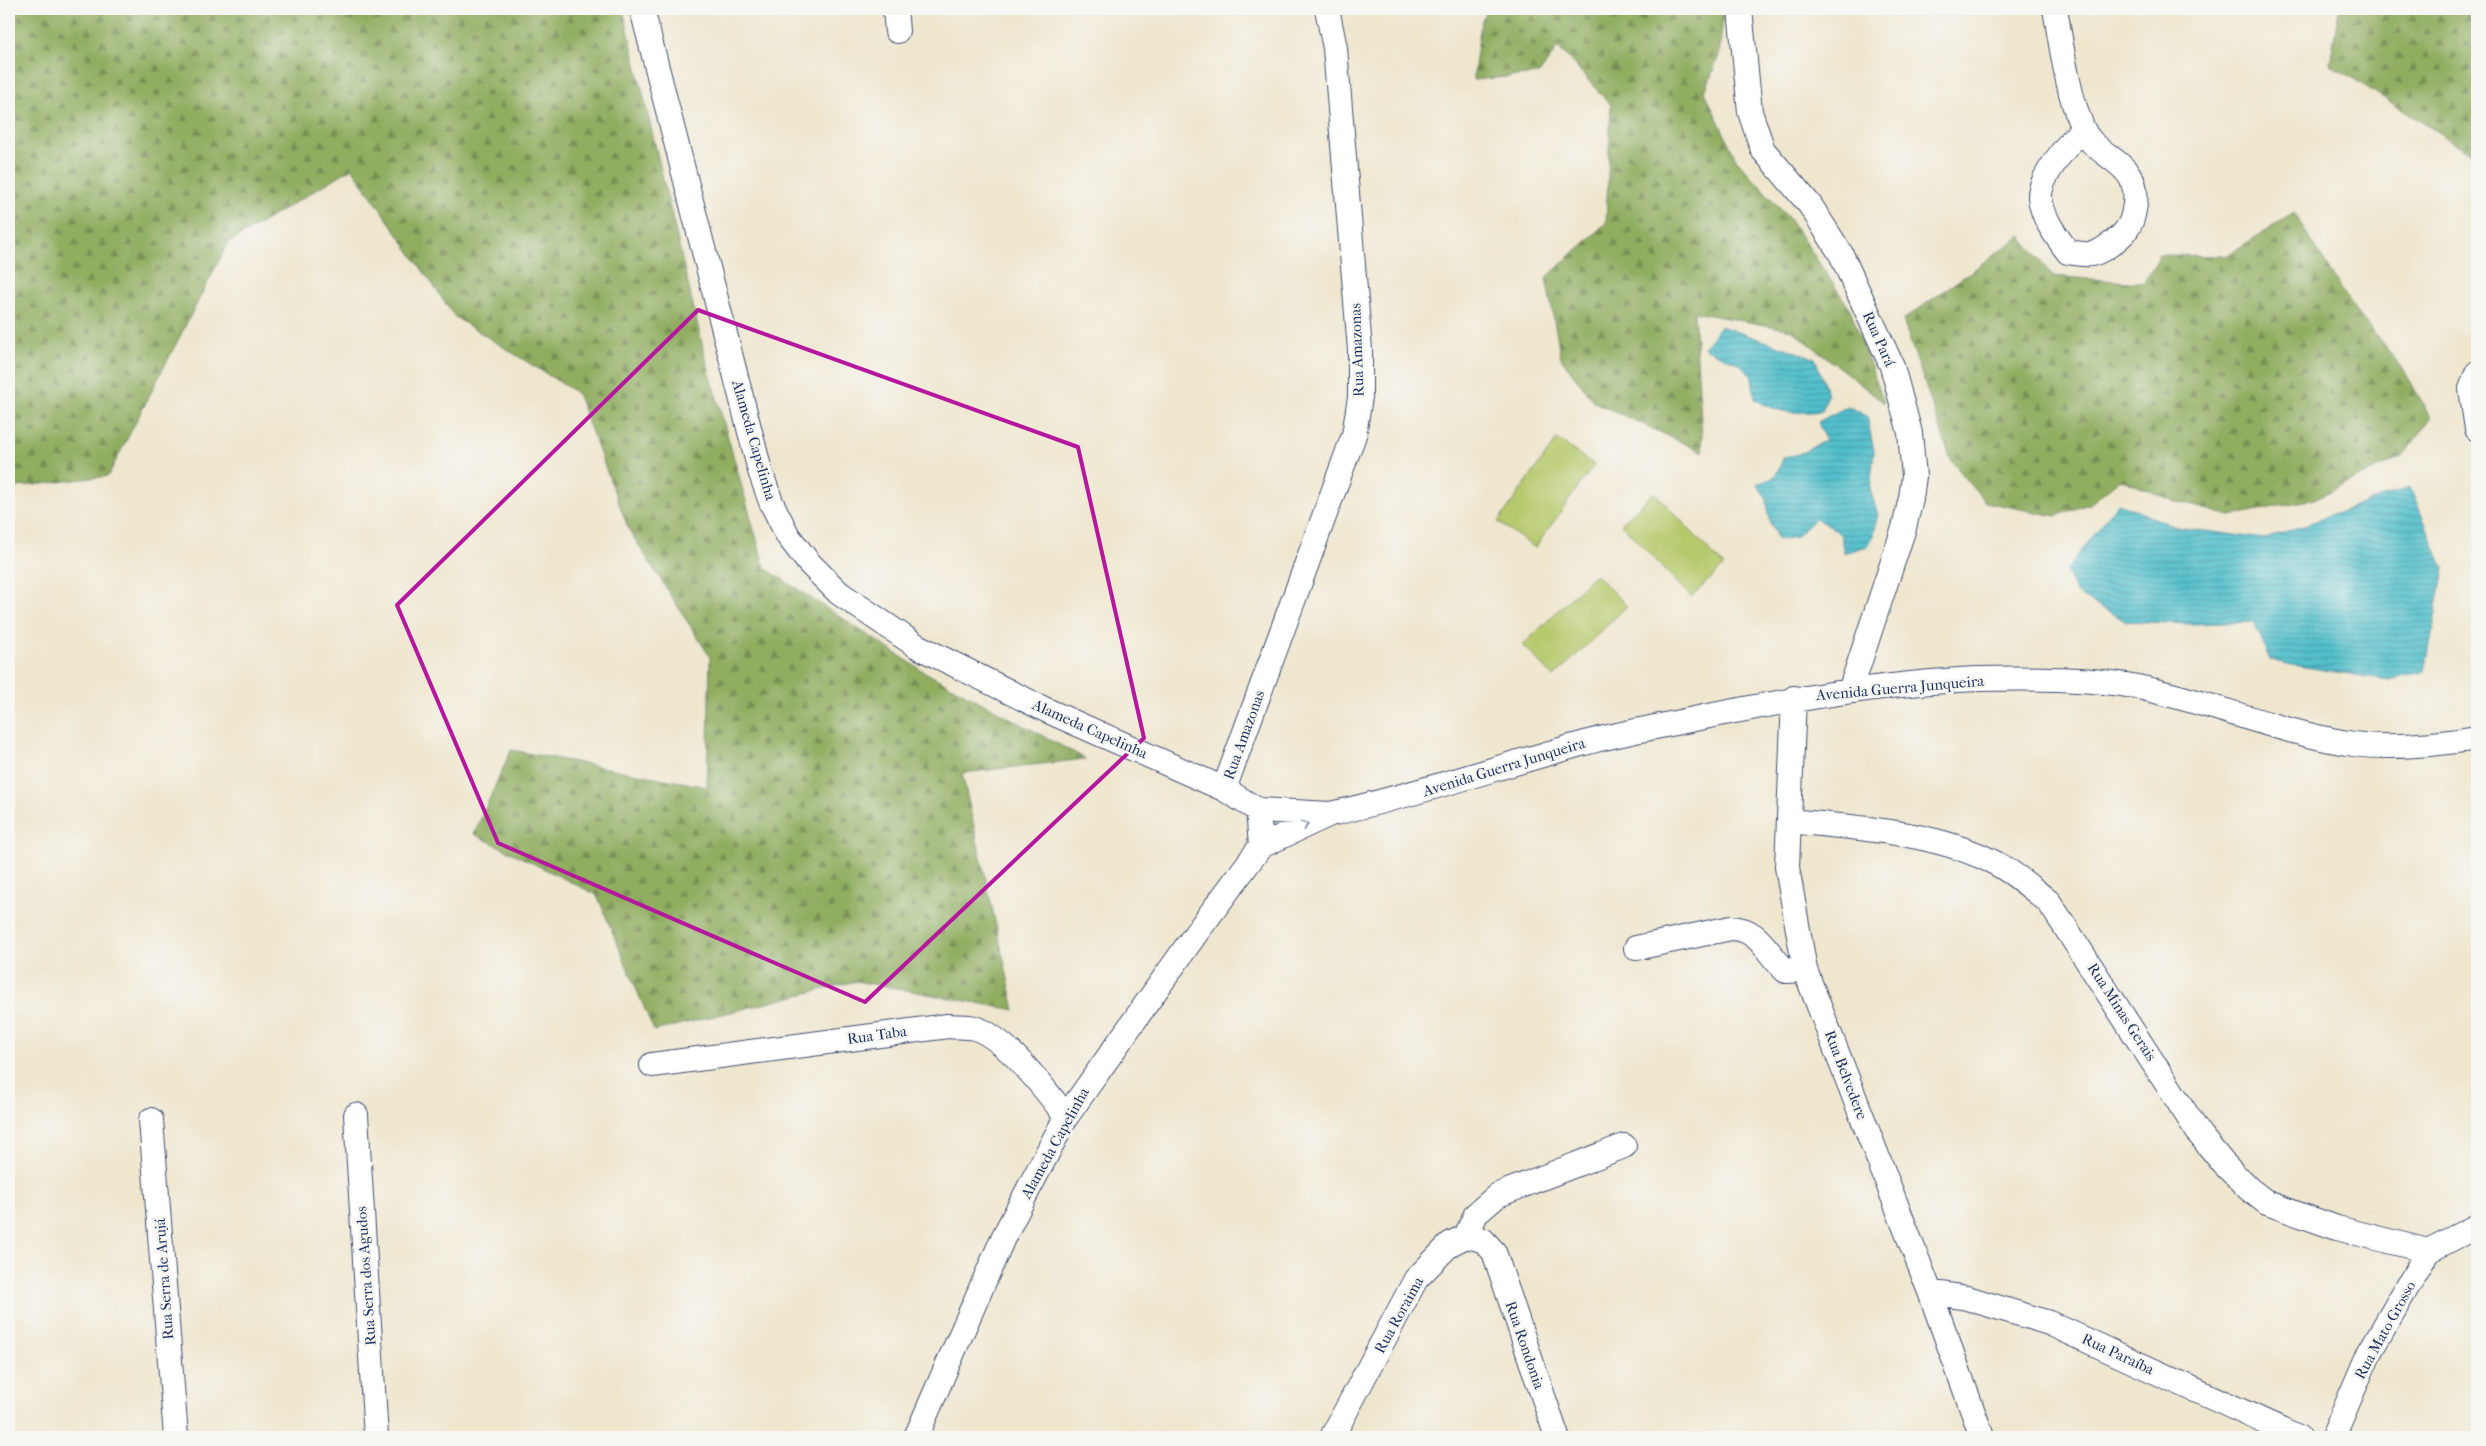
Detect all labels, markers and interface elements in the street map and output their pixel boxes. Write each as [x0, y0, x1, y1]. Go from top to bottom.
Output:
street label: Rua Amazonas [1346, 302, 1368, 397]
street label: Rua Pará [1859, 309, 1900, 370]
street label: Alameda Capelinha [728, 377, 780, 503]
street label: Avenida Guerra Junqueira [1814, 672, 1986, 704]
street label: Rua Amazonas [1220, 687, 1269, 782]
street label: Alameda Capelinha [1029, 695, 1151, 763]
street label: Avenida Guerra Junqueira [1420, 733, 1588, 801]
one-way arrow [1300, 821, 1309, 832]
street label: Rua Minas Gerais [2084, 960, 2161, 1065]
street label: Rua Taba [846, 1022, 909, 1048]
street label: Rua Belvedere [1821, 1028, 1872, 1123]
street label: Alameda Capelinha [1017, 1083, 1093, 1203]
street label: Rua Serra dos Agudos [352, 1205, 380, 1346]
street label: Rua Serra de Arujá [151, 1217, 177, 1340]
street label: Rua Roraima [1371, 1273, 1428, 1356]
street label: Rua Mato Grosso [2351, 1277, 2420, 1382]
street label: Rua Rondonia [1502, 1299, 1549, 1392]
street label: Rua Paraíba [2079, 1329, 2158, 1379]

